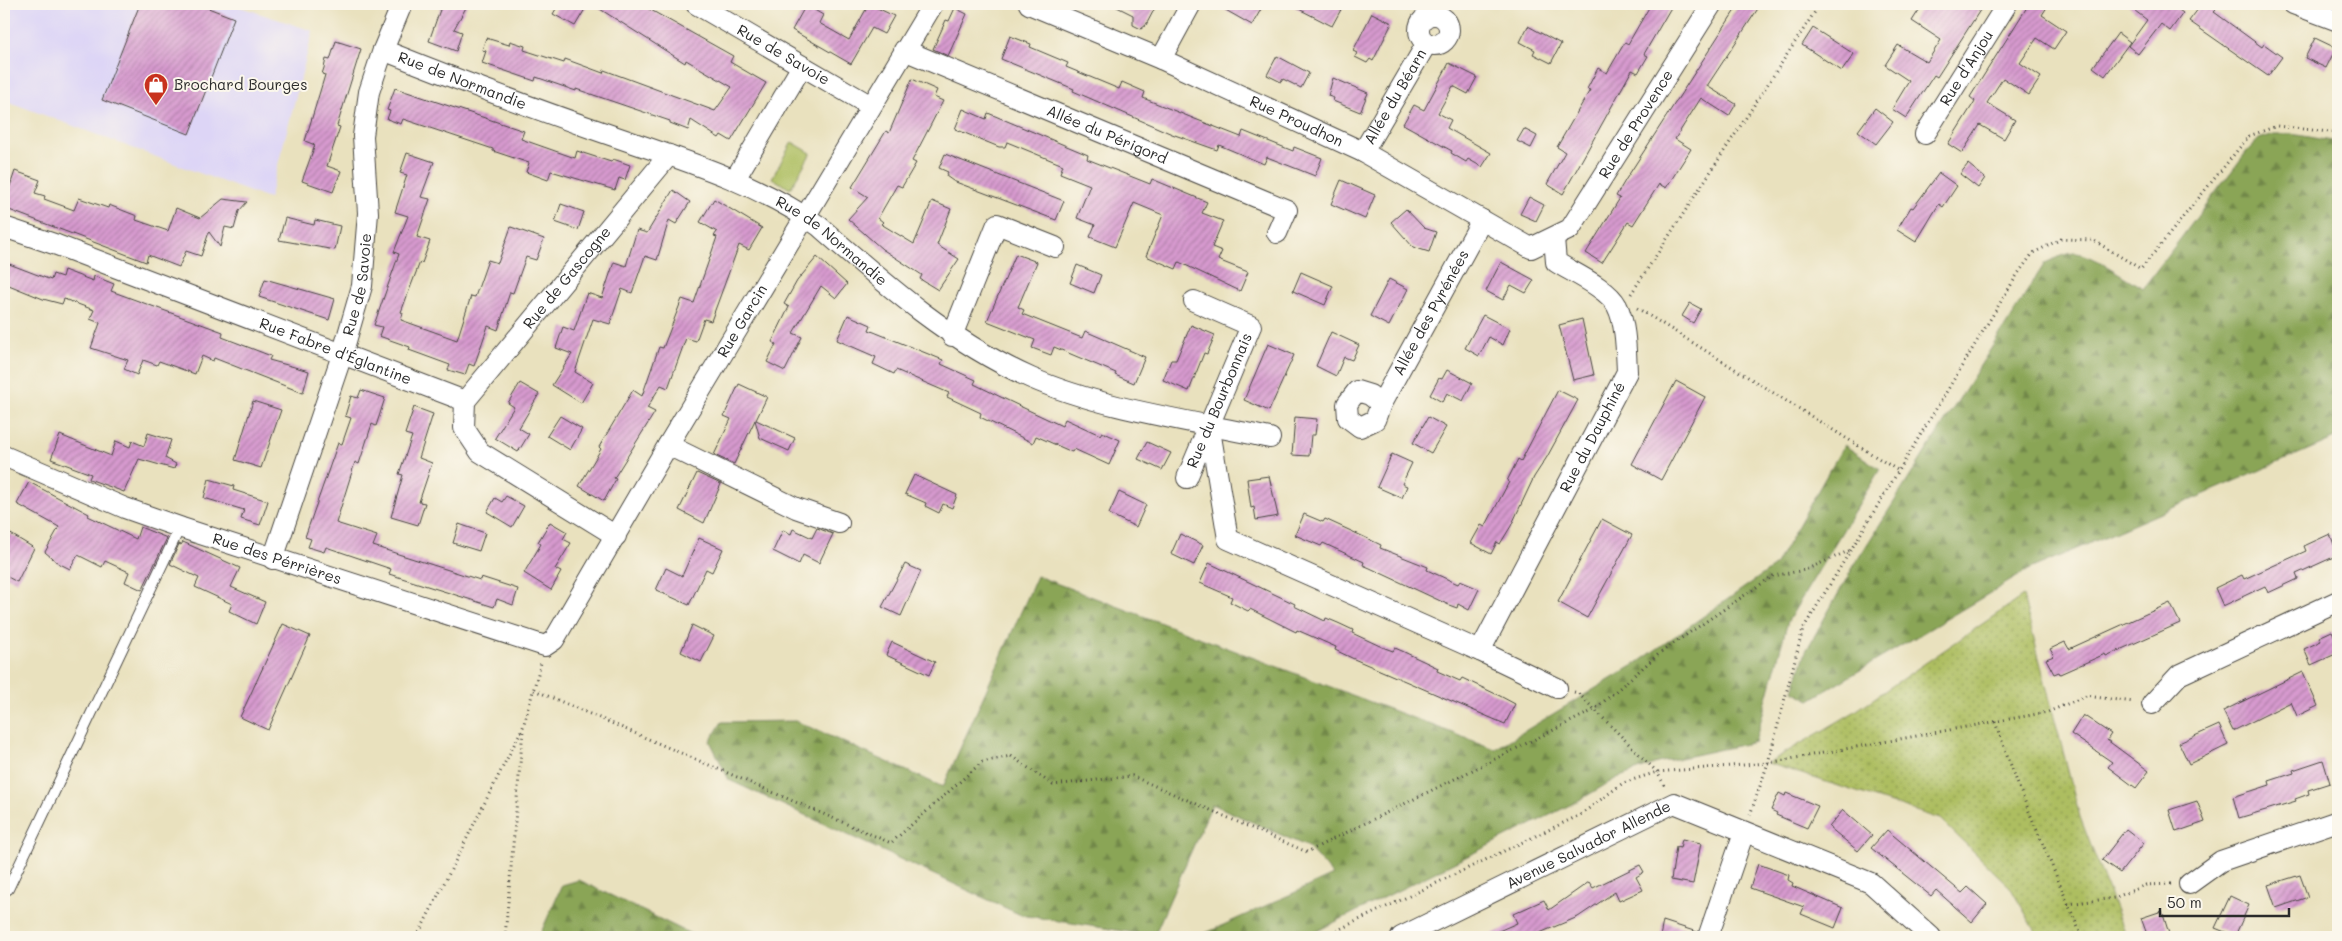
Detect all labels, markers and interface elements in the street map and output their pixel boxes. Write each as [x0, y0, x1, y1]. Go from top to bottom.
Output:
street label: Rue de Savoie [734, 19, 834, 89]
street label: Rue d'Anjou [1934, 26, 1997, 109]
street label: Allée du Béarn [1359, 45, 1430, 148]
street label: Rue de Normandie [395, 46, 530, 113]
street label: Rue de Provence [1593, 66, 1677, 182]
shop icon: Brochard Bourges [143, 72, 169, 106]
place label: Brochard Bourges [174, 74, 307, 94]
street label: Rue Proudhon [1247, 90, 1347, 151]
street label: Allée du Périgord [1044, 100, 1171, 168]
street label: Rue de Normandie [773, 191, 892, 290]
street label: Rue de Gascogne [518, 222, 615, 333]
street label: Rue de Savoie [337, 232, 375, 338]
street label: Allée des Pyrénées [1388, 246, 1473, 379]
street label: Rue Garcin [712, 280, 771, 361]
street label: Rue Fabre d'Églantine [257, 312, 415, 389]
street label: Rue du Bourbonnais [1181, 330, 1256, 471]
street label: Rue du Dauphiné [1554, 378, 1629, 495]
street label: Rue des Pérrières [210, 528, 344, 588]
street label: Avenue Salvador Allende [1503, 795, 1674, 893]
scale bar [2160, 886, 2288, 918]
text: 50 m [2167, 892, 2202, 912]

